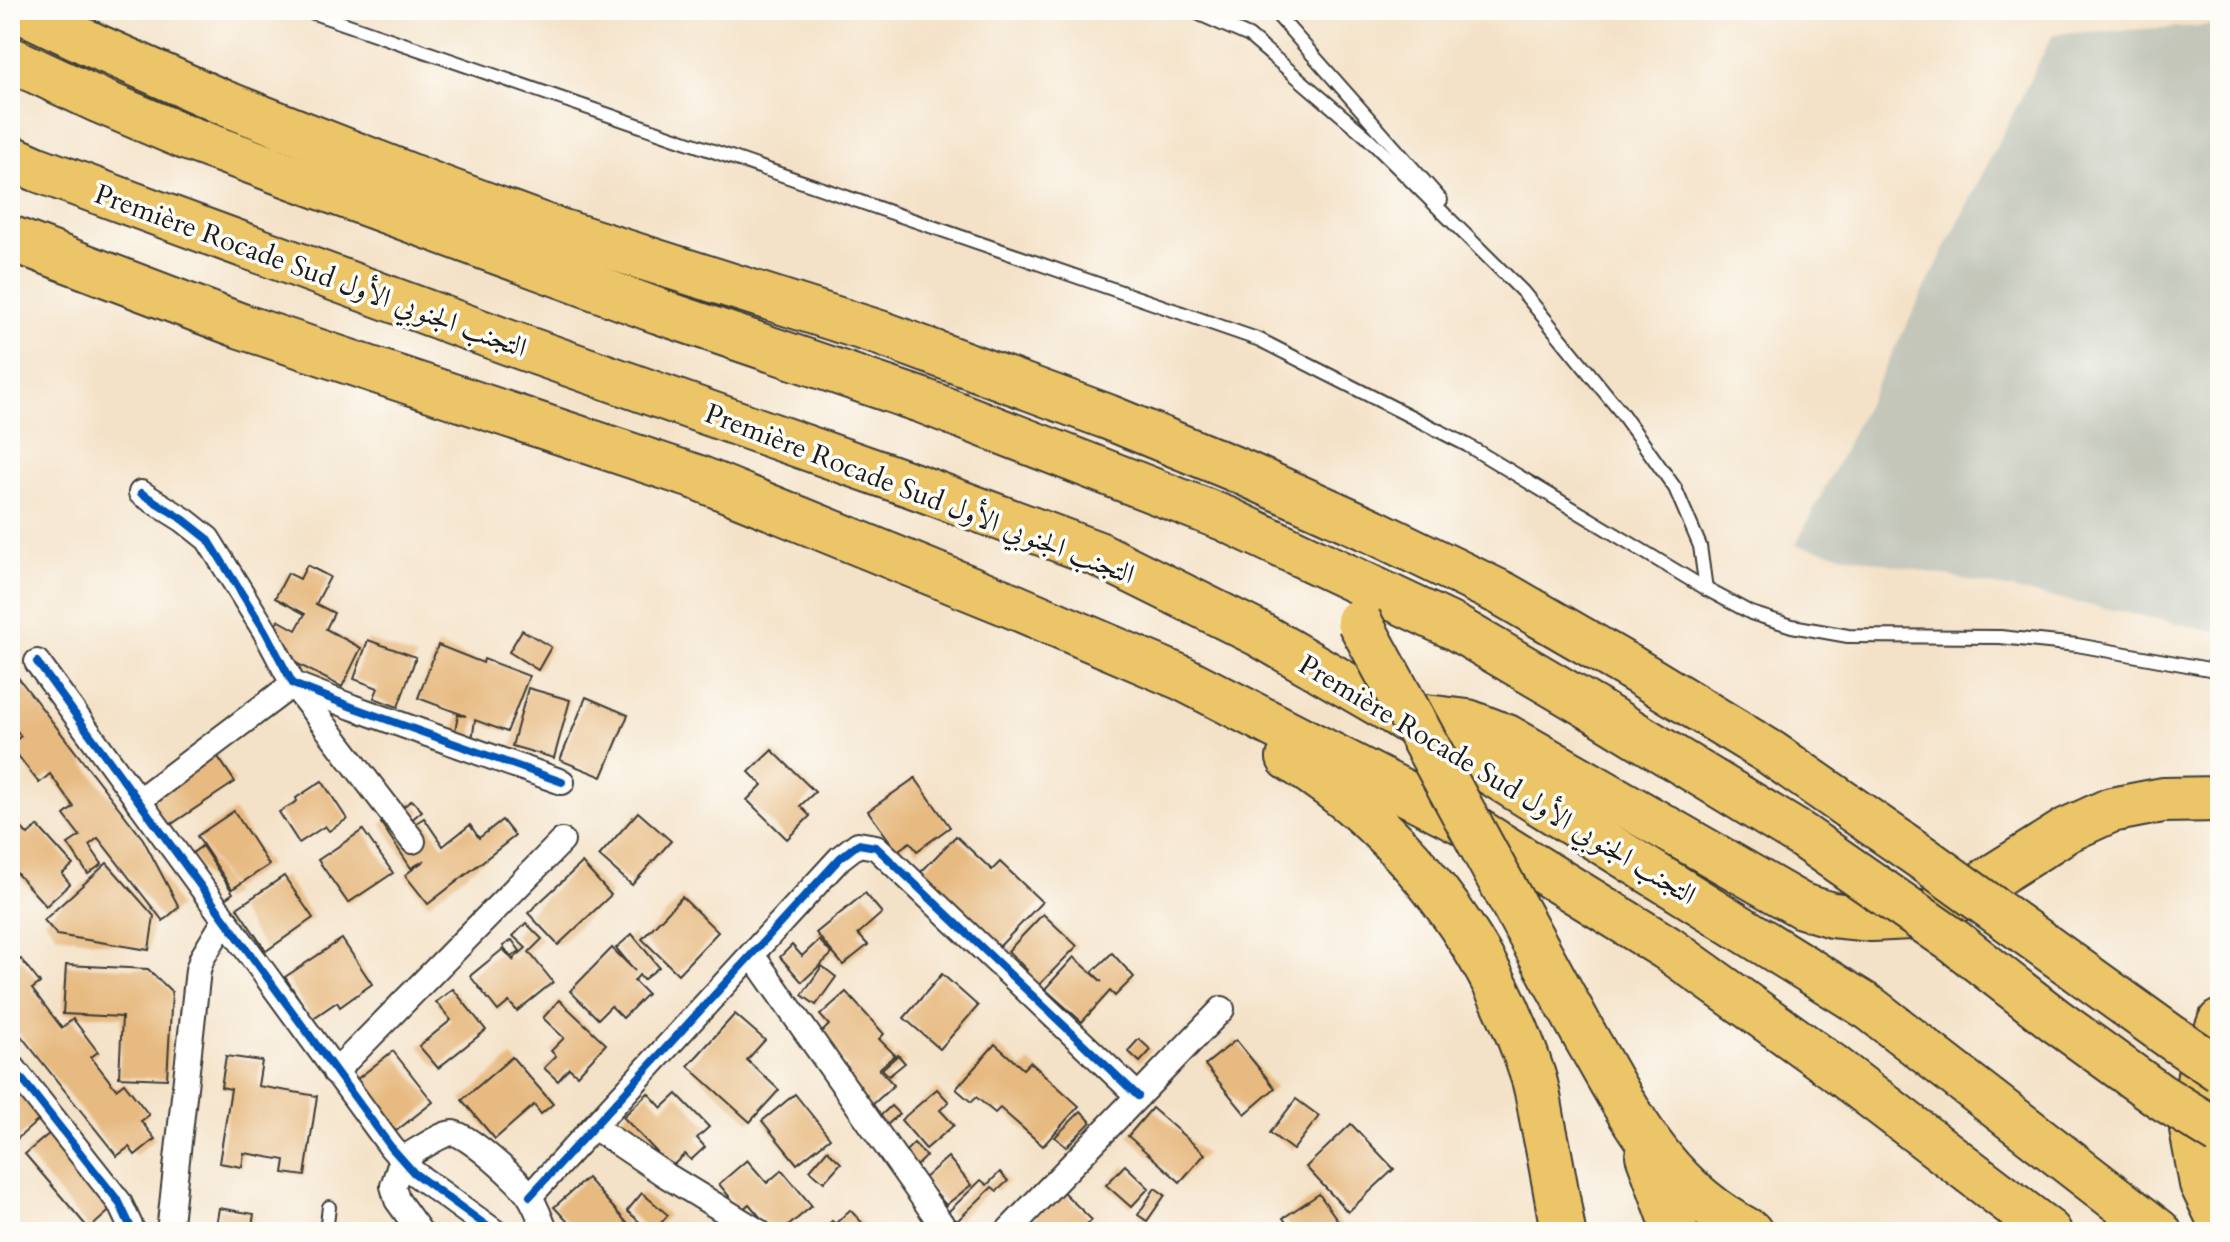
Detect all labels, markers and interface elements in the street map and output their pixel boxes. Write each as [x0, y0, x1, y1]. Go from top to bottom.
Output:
street label: Première Rocade Sud التجنب الجنوبي الأول [88, 175, 532, 370]
street label: Première Rocade Sud التجنب الجنوبي الأول [698, 394, 1140, 596]
street label: Première Rocade Sud التجنب الجنوبي الأول [1290, 646, 1703, 916]

